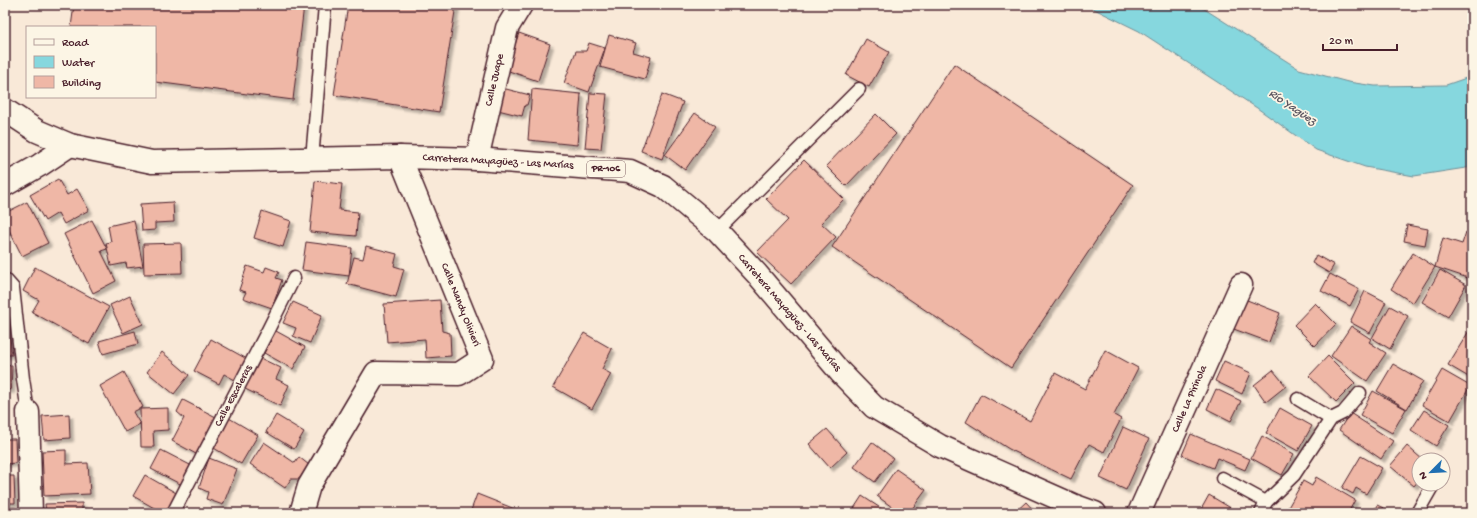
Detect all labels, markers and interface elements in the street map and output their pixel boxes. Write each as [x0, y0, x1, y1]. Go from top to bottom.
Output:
legend [26, 26, 156, 98]
scale bar [1323, 26, 1397, 52]
text: 20 m [1329, 35, 1354, 49]
text: Road [62, 37, 89, 51]
street label: Calle Juape [483, 52, 507, 107]
text: Water [62, 57, 96, 71]
text: Building [61, 77, 101, 91]
water label: Río Yagüez [1266, 87, 1319, 129]
street label: Carretera Mayagüez - Las Marías [422, 152, 575, 172]
road number: PR-106 [587, 161, 625, 177]
street label: Carretera Mayagüez - Las Marías [735, 252, 844, 375]
street label: Calle Nandy Olivieri [438, 262, 482, 348]
street label: Calle Escaleras [213, 362, 256, 429]
street label: Calle La Pirinola [1170, 363, 1211, 434]
north arrow [1411, 452, 1451, 492]
text: N [1417, 470, 1431, 481]

